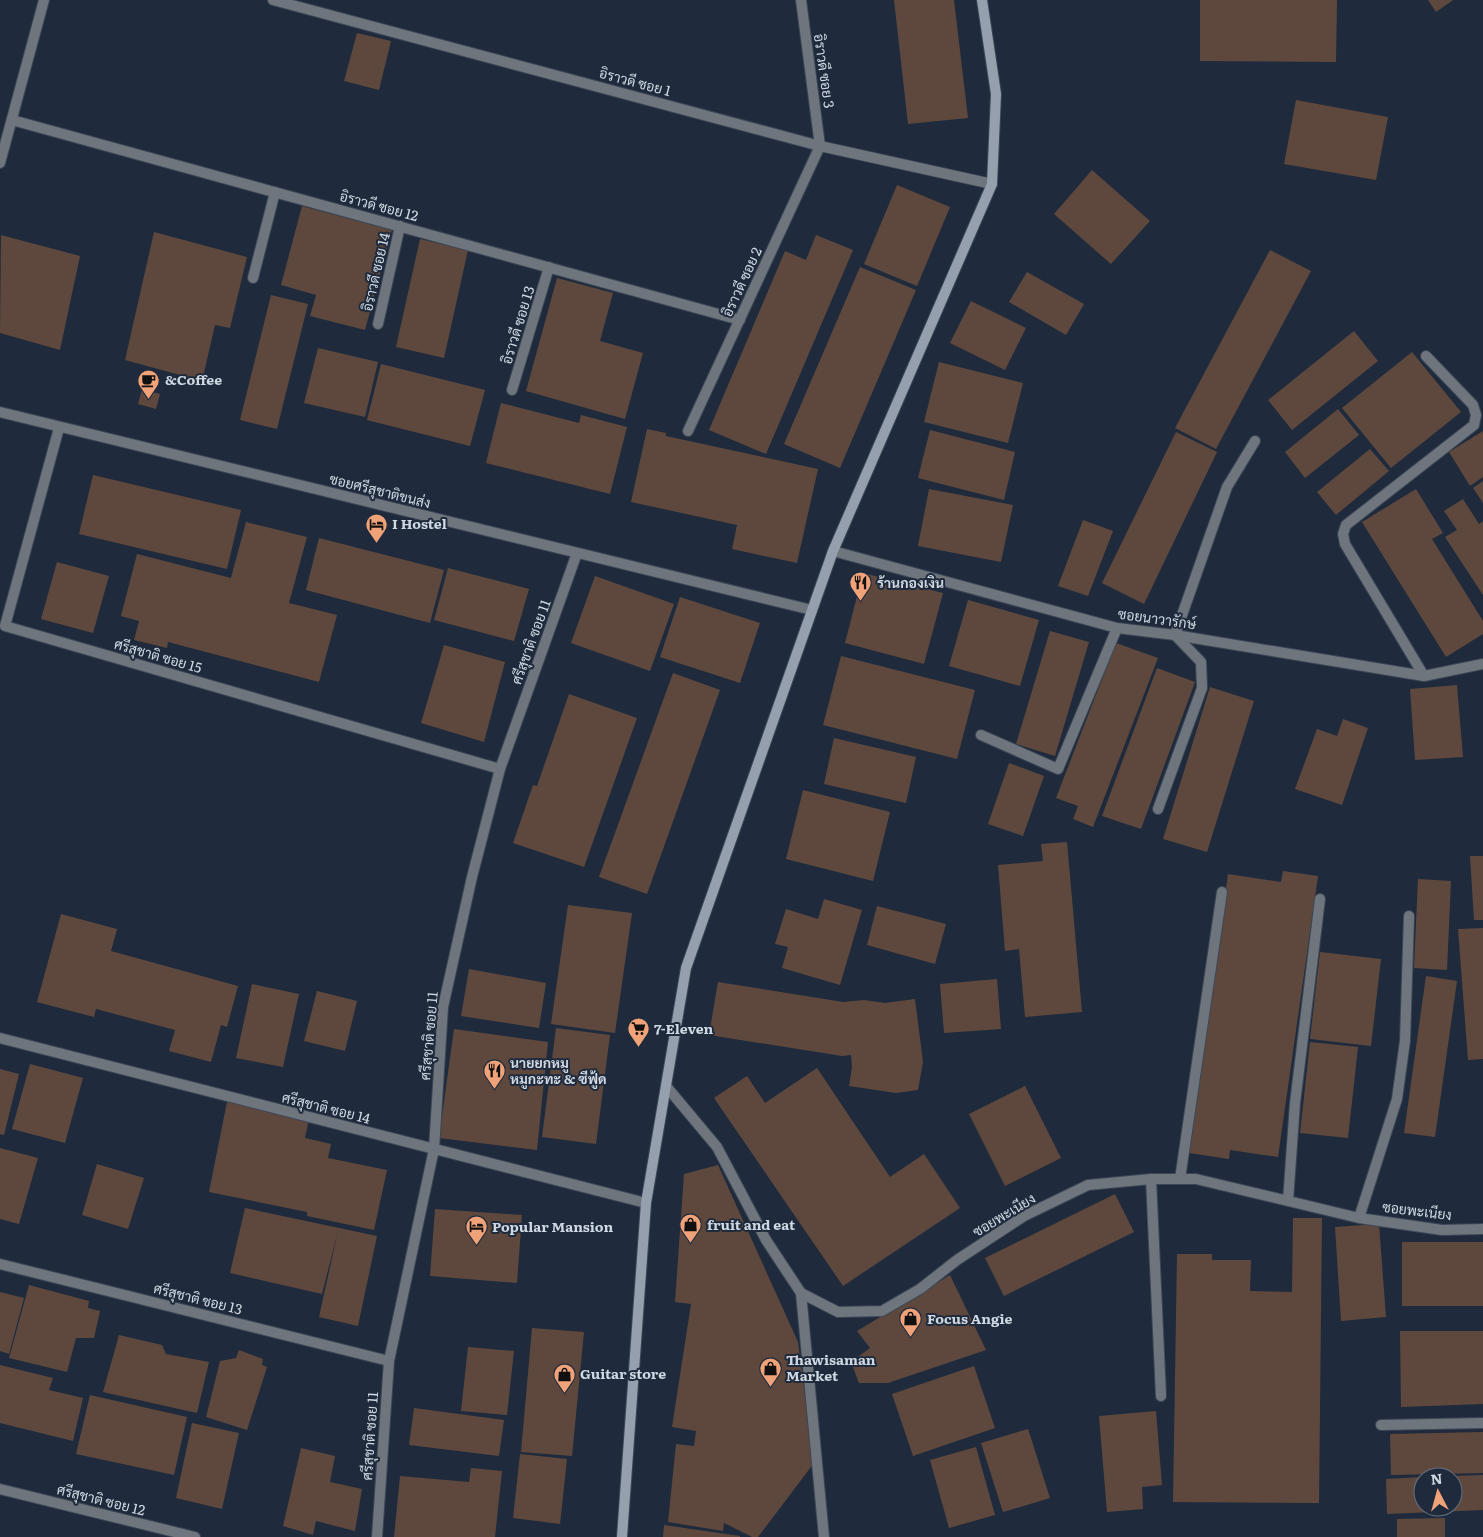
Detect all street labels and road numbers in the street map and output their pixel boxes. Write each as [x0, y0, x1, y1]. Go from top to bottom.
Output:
street label: อิราวดี ซอย 3 [810, 32, 840, 110]
street label: อิราวดี ซอย 1 [597, 62, 674, 100]
street label: อิราวดี ซอย 12 [338, 185, 421, 225]
street label: อิราวดี ซอย 14 [356, 230, 394, 313]
street label: อิราวดี ซอย 2 [716, 243, 766, 320]
street label: อิราวดี ซอย 13 [496, 283, 538, 366]
street label: ซอยศรีสุชาติขนส่ง [327, 468, 433, 513]
street label: ศรีสุชาติ ซอย 11 [505, 596, 556, 687]
street label: ซอยนาวารักษ์ [1117, 603, 1198, 633]
street label: ศรีสุชาติ ซอย 15 [112, 633, 204, 678]
street label: ศรีสุชาติ ซอย 11 [414, 990, 443, 1081]
street label: ศรีสุชาติ ซอย 14 [280, 1086, 373, 1129]
street label: ซอยพะเนียง [968, 1188, 1039, 1241]
street label: ซอยพะเนียง [1381, 1196, 1453, 1224]
street label: ศรีสุชาติ ซอย 13 [152, 1277, 245, 1320]
street label: ศรีสุชาติ ซอย 11 [356, 1391, 383, 1481]
street label: ศรีสุชาติ ซอย 12 [55, 1478, 147, 1521]

